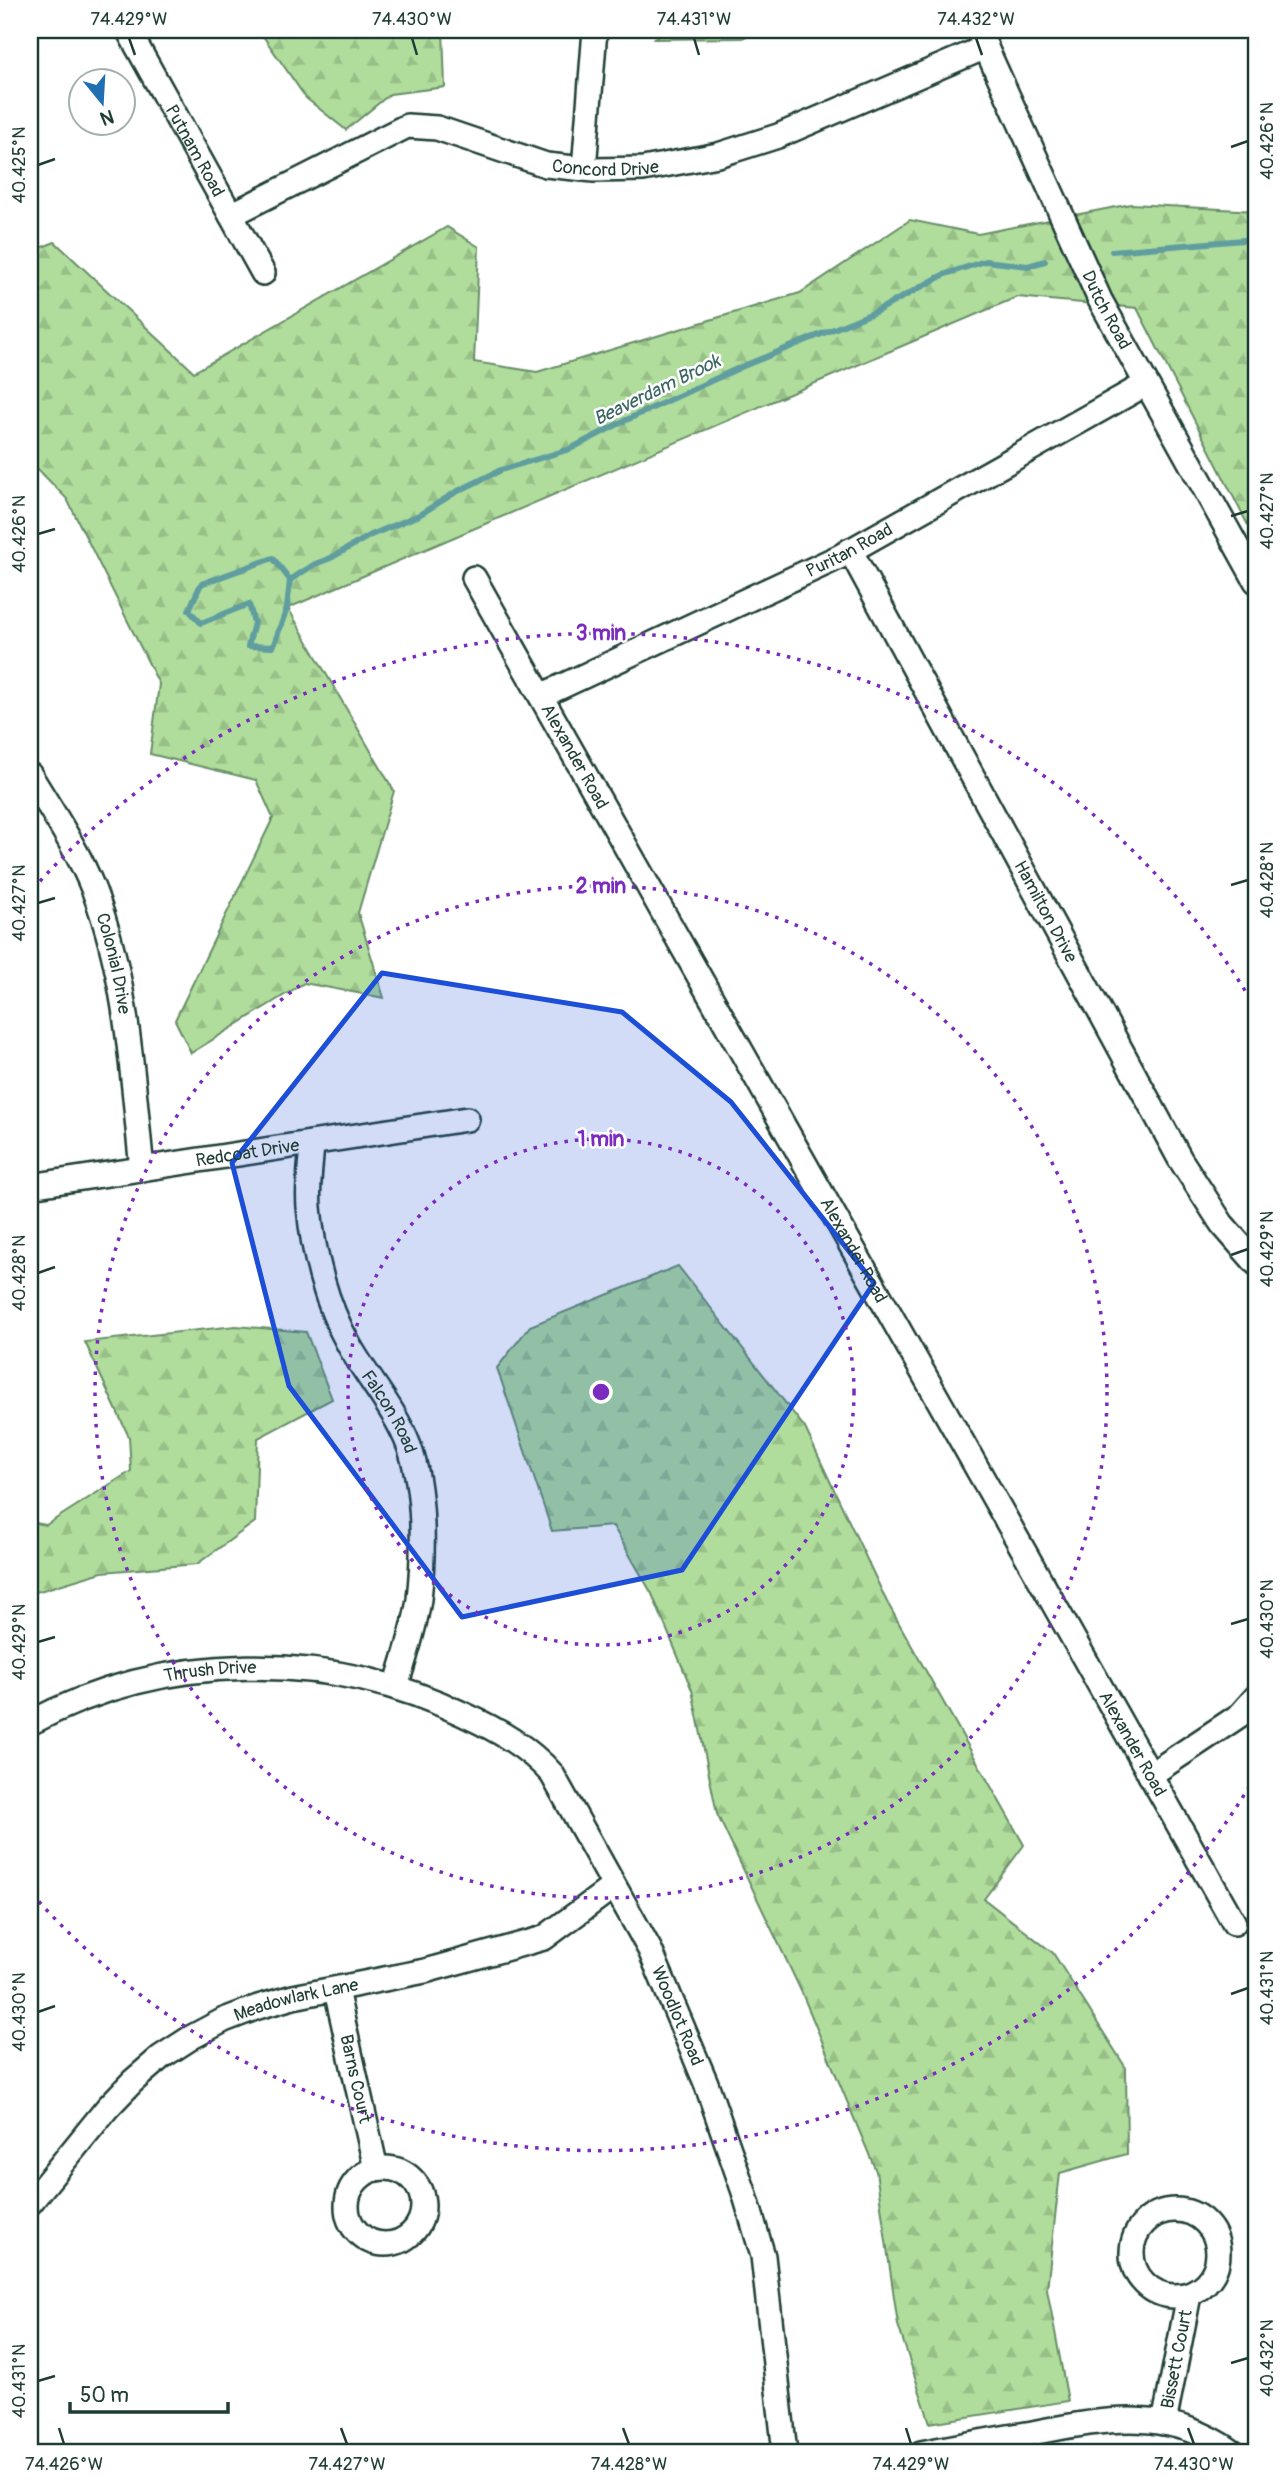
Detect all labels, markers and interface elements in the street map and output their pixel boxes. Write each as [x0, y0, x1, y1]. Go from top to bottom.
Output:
text: 74.429°W [91, 8, 167, 31]
text: 74.430°W [372, 8, 452, 31]
text: 74.431°W [657, 8, 731, 31]
text: 74.432°W [937, 8, 1015, 31]
north arrow [66, 66, 136, 136]
street label: Putnam Road [160, 100, 230, 201]
text: 40.426°N [1256, 102, 1279, 180]
text: N [97, 104, 117, 131]
text: 40.425°N [8, 127, 31, 204]
street label: Concord Drive [551, 154, 661, 182]
street label: Dutch Road [1077, 267, 1137, 353]
water label: Beaverdam Brook [590, 348, 726, 431]
text: 40.427°N [1256, 473, 1279, 549]
text: 40.426°N [8, 495, 31, 573]
street label: Puritan Road [802, 518, 897, 582]
text: 3 min [576, 620, 626, 647]
street label: Alexander Road [536, 700, 614, 813]
text: 40.428°N [1256, 842, 1279, 918]
street label: Hamilton Drive [1009, 856, 1083, 966]
text: 40.427°N [8, 865, 31, 941]
text: 2 min [576, 873, 626, 900]
street label: Colonial Drive [91, 910, 136, 1016]
text: 1 min [578, 1126, 625, 1153]
street label: Redcoat Drive [194, 1133, 301, 1172]
street label: Alexander Road [815, 1193, 893, 1307]
text: 40.429°N [1256, 1211, 1279, 1287]
text: 40.428°N [8, 1235, 31, 1311]
street label: Falcon Road [356, 1366, 422, 1456]
centre of rings [589, 1380, 613, 1404]
text: 40.430°N [1256, 1579, 1279, 1659]
text: 40.429°N [8, 1604, 31, 1680]
street label: Thrush Drive [162, 1656, 257, 1687]
street label: Alexander Road [1094, 1687, 1172, 1801]
text: 40.431°N [1256, 1951, 1279, 2025]
street label: Woodlot Road [647, 1962, 709, 2069]
text: 40.430°N [8, 1972, 31, 2052]
street label: Meadowlark Lane [230, 1973, 361, 2027]
street label: Barns Court [335, 2032, 377, 2126]
street label: Bissett Court [1156, 2307, 1198, 2411]
text: 40.432°N [1256, 2319, 1279, 2397]
text: 40.431°N [8, 2344, 31, 2418]
scale bar [70, 2371, 228, 2415]
text: 50 m [80, 2382, 129, 2409]
text: 74.426°W [25, 2453, 103, 2476]
text: 74.427°W [308, 2453, 386, 2476]
text: 74.428°W [591, 2453, 667, 2476]
text: 74.429°W [873, 2453, 949, 2476]
text: 74.430°W [1154, 2453, 1234, 2476]

